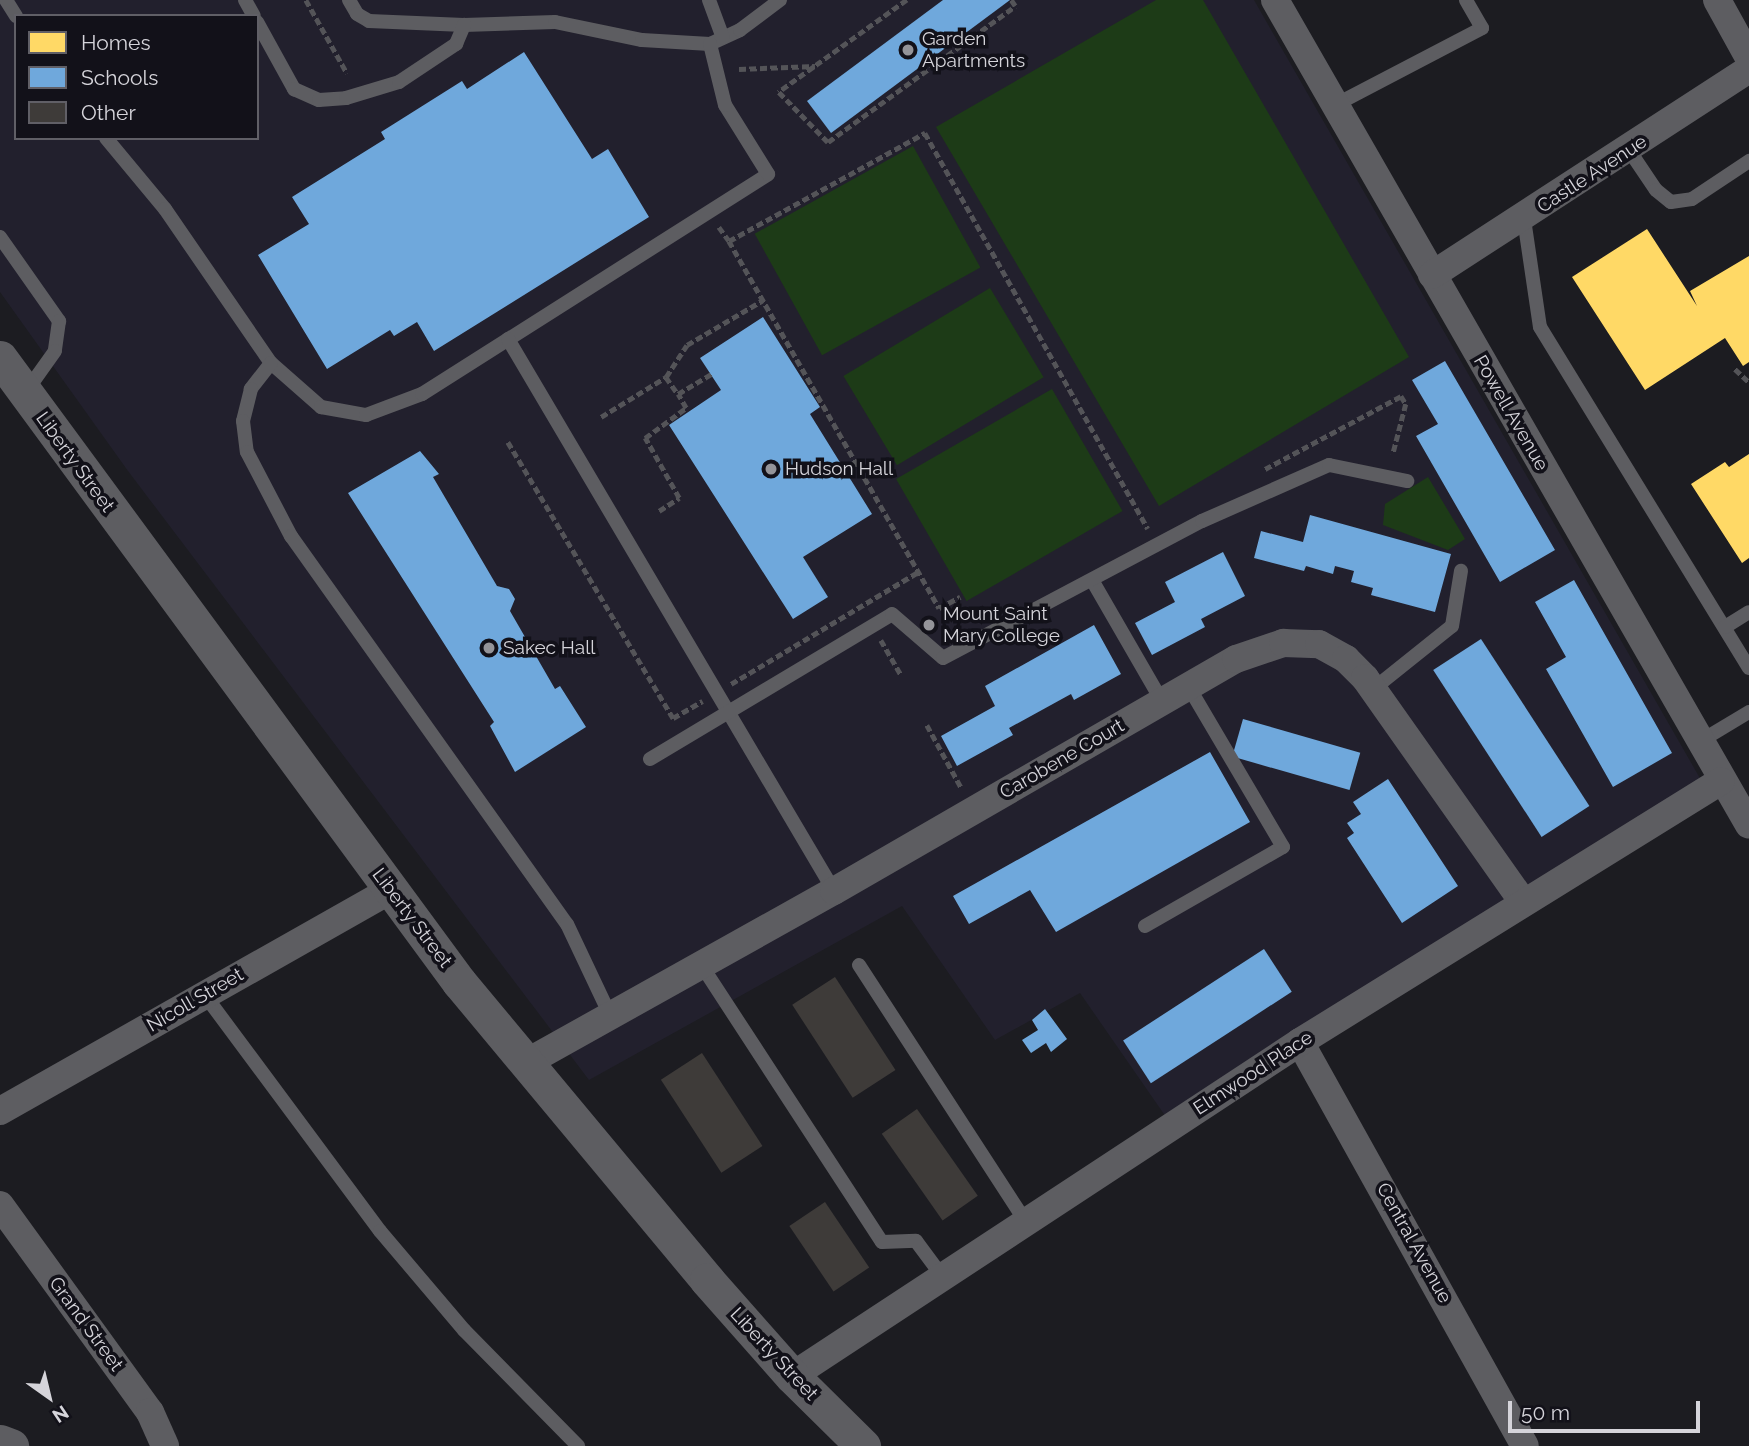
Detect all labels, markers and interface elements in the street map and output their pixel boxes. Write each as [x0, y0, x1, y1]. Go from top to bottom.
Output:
legend [14, 14, 259, 140]
place label: Garden Apartments [922, 28, 1025, 72]
text: Homes [81, 30, 151, 55]
marker: Garden Apartments [900, 42, 916, 58]
text: Schools [81, 65, 158, 90]
text: Other [81, 100, 136, 125]
street label: Castle Avenue [1533, 130, 1651, 218]
street label: Powell Avenue [1468, 351, 1554, 475]
street label: Liberty Street [31, 407, 119, 517]
place label: Hudson Hall [785, 458, 893, 480]
marker: Hudson Hall [763, 461, 779, 477]
place label: Mount Saint Mary College [943, 603, 1060, 647]
marker: Mount Saint Mary College [921, 617, 937, 633]
place label: Sakec Hall [503, 637, 595, 659]
marker: Sakec Hall [481, 640, 497, 656]
street label: Carobene Court [996, 714, 1128, 804]
street label: Liberty Street [367, 864, 457, 972]
street label: Nicoll Street [142, 963, 248, 1037]
street label: Elmwood Place [1189, 1026, 1317, 1120]
street label: Central Avenue [1371, 1178, 1457, 1308]
street label: Grand Street [44, 1272, 128, 1376]
street label: Liberty Street [725, 1303, 823, 1405]
north arrow [14, 1362, 84, 1432]
scale bar [1511, 1386, 1704, 1430]
text: 50 m [1521, 1400, 1570, 1425]
text: N [49, 1401, 73, 1428]

